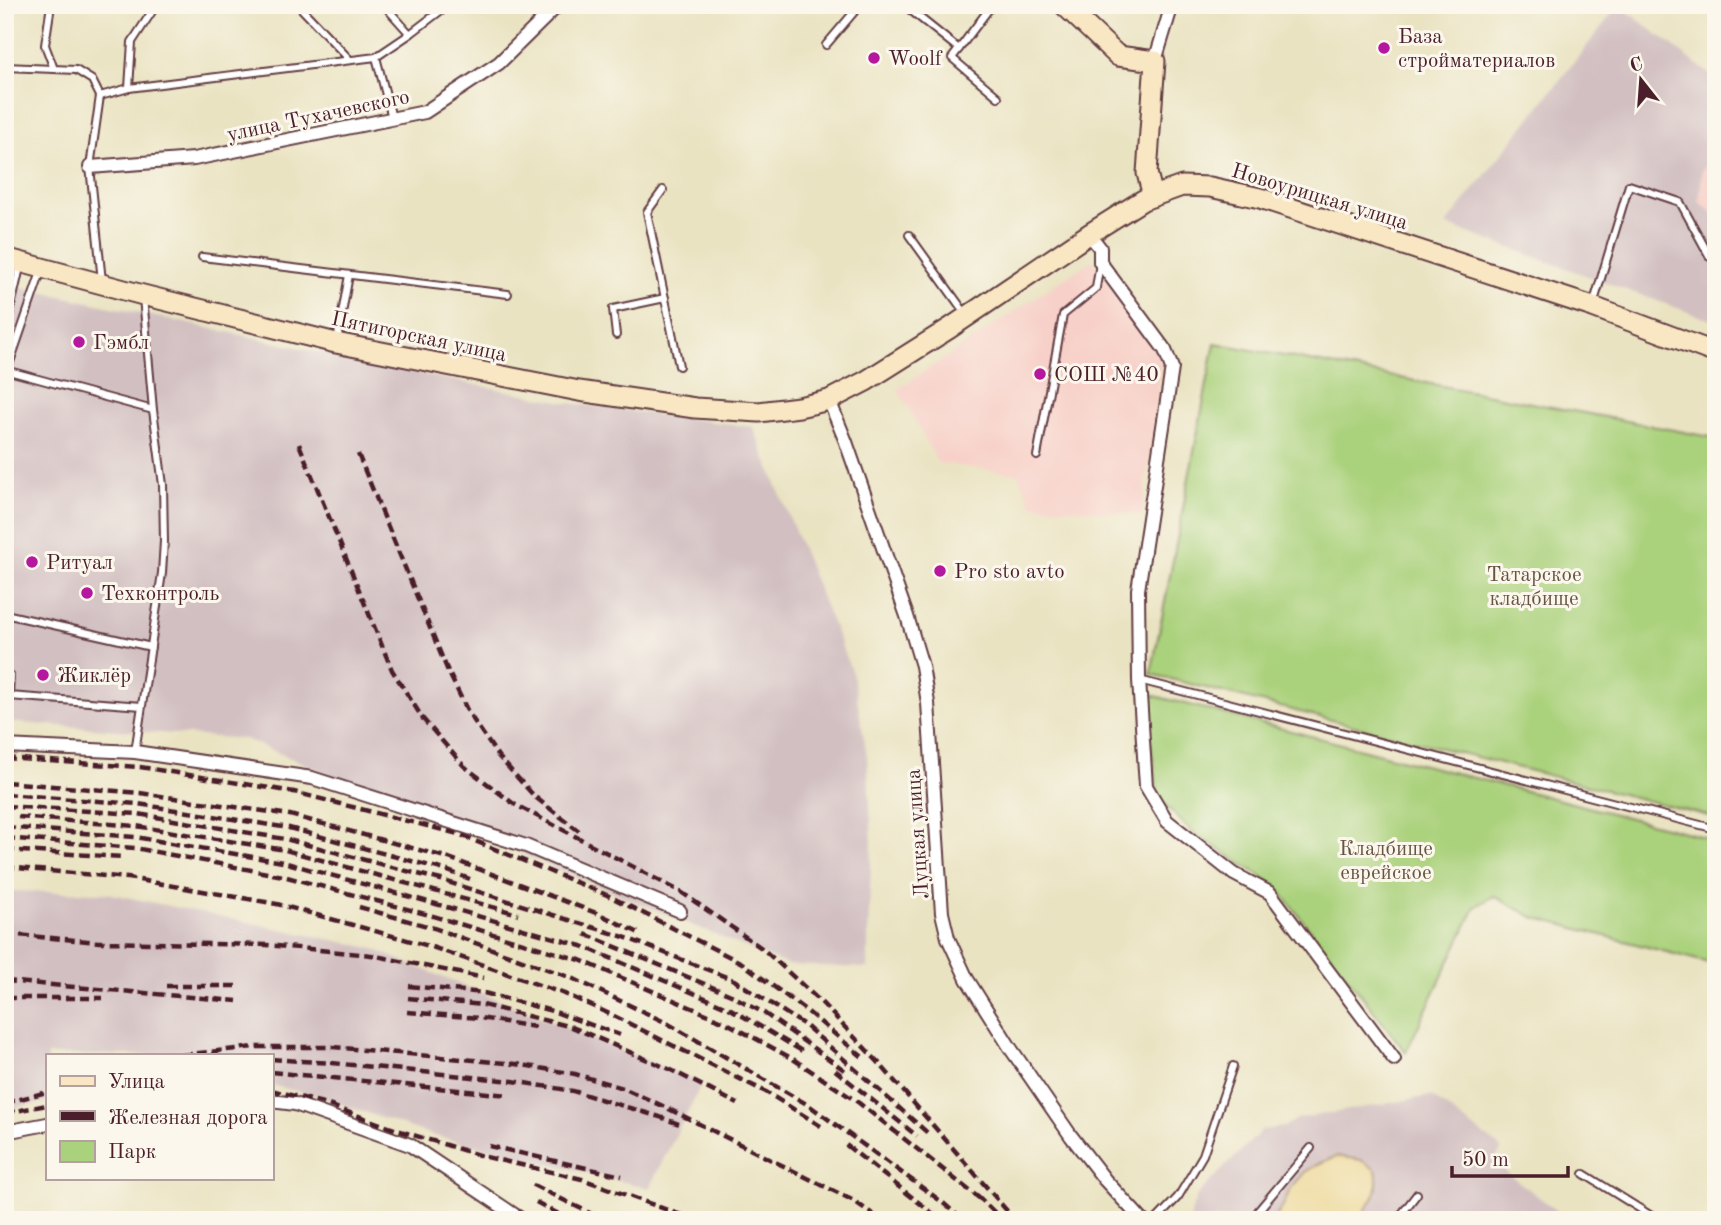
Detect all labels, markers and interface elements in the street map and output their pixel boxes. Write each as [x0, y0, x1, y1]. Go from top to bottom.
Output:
place label: База стройматериалов [1398, 27, 1555, 72]
marker: База стройматериалов [1376, 40, 1392, 56]
north arrow [1606, 46, 1676, 116]
place label: Woolf [888, 49, 943, 70]
marker: Woolf [866, 50, 882, 66]
text: С [1628, 55, 1646, 77]
street label: улица Тухачевского [225, 87, 411, 146]
street label: Новоурицкая улица [1229, 161, 1410, 234]
street label: Пятигорская улица [329, 309, 508, 366]
place label: Гэмбл [93, 333, 149, 354]
marker: Гэмбл [71, 334, 87, 350]
place label: СОШ №40 [1054, 365, 1159, 386]
marker: СОШ №40 [1032, 366, 1048, 382]
place label: Ритуал [46, 553, 113, 574]
marker: Ритуал [24, 554, 40, 570]
place label: Pro sto avto [954, 562, 1065, 583]
marker: Pro sto avto [932, 563, 948, 579]
park label: Татарское кладбище [1486, 565, 1582, 610]
place label: Техконтроль [101, 584, 219, 605]
marker: Техконтроль [79, 585, 95, 601]
place label: Жиклёр [57, 666, 131, 687]
marker: Жиклёр [35, 667, 51, 683]
street label: Луцкая улица [903, 768, 934, 900]
park label: Кладбище еврейское [1339, 839, 1433, 884]
legend [46, 1054, 273, 1180]
text: Улица [108, 1072, 165, 1093]
text: Железная дорога [108, 1108, 268, 1129]
scale bar [1452, 1134, 1567, 1178]
text: Парк [108, 1142, 157, 1163]
text: 50 m [1462, 1150, 1509, 1171]

